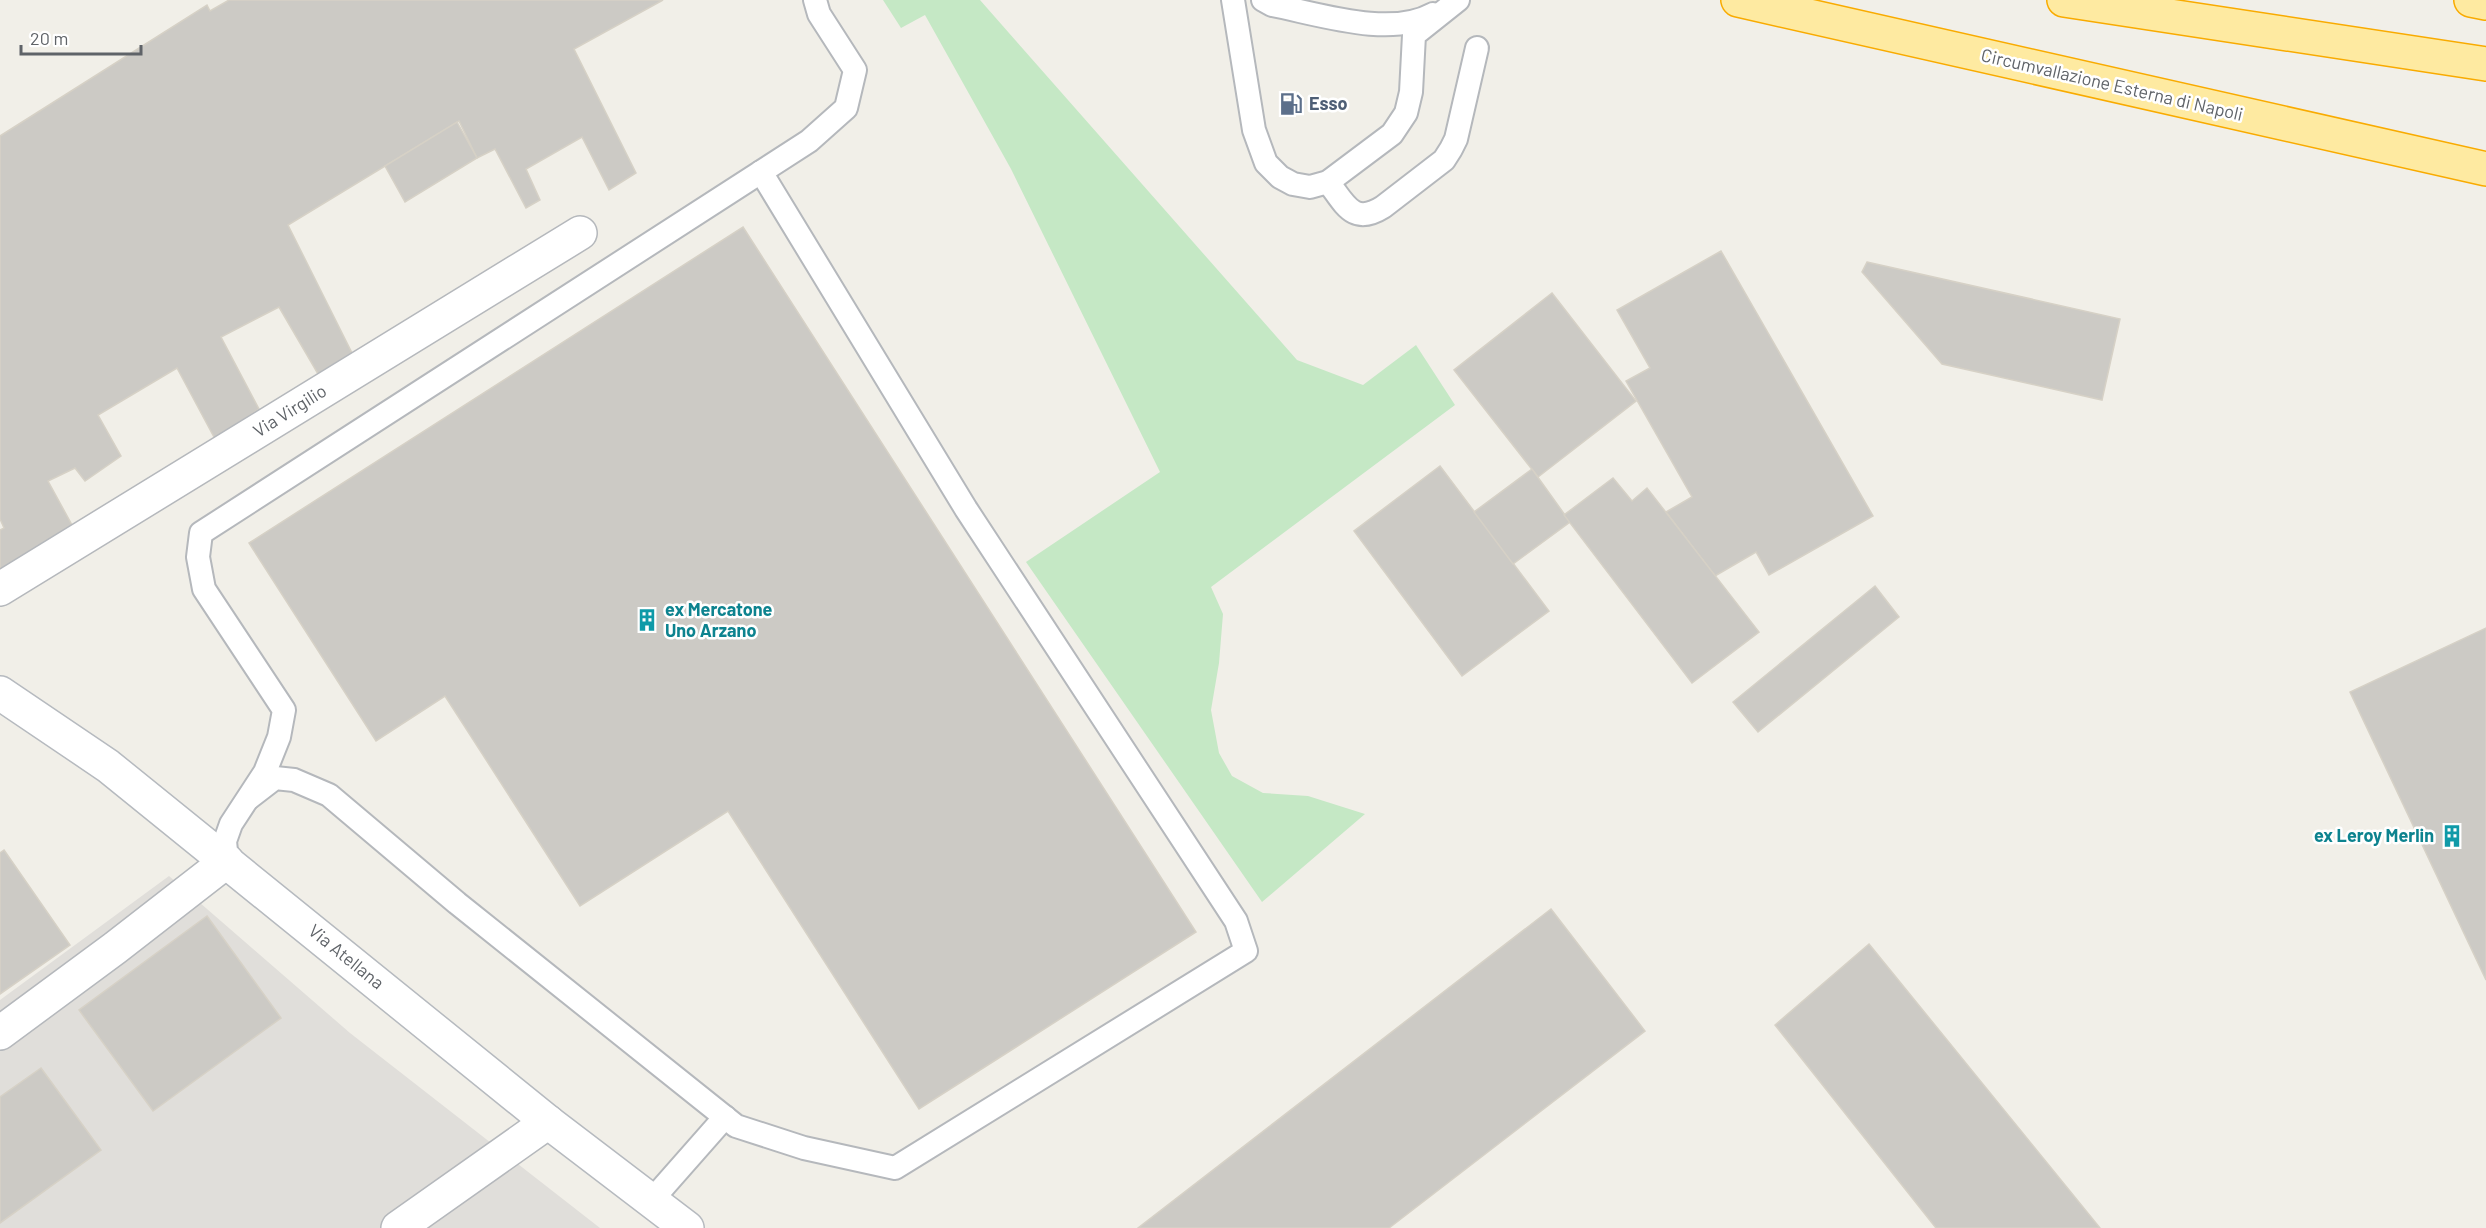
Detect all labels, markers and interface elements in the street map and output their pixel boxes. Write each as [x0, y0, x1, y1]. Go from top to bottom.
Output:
scale bar [21, 18, 141, 56]
text: 20 m [30, 27, 68, 49]
street label: Circumvallazione Esterna di Napoli [1979, 43, 2245, 125]
fuel station icon: Esso [1278, 91, 1304, 117]
place label: Esso [1309, 92, 1347, 114]
street label: Via Virgilio [249, 379, 330, 441]
place label: ex Mercatone Uno Arzano [665, 598, 773, 641]
building icon: ex Mercatone Uno Arzano [634, 607, 660, 633]
building icon: ex Leroy Merlin [2439, 823, 2465, 849]
place label: ex Leroy Merlin [2314, 824, 2434, 846]
street label: Via Atellana [304, 919, 389, 993]

